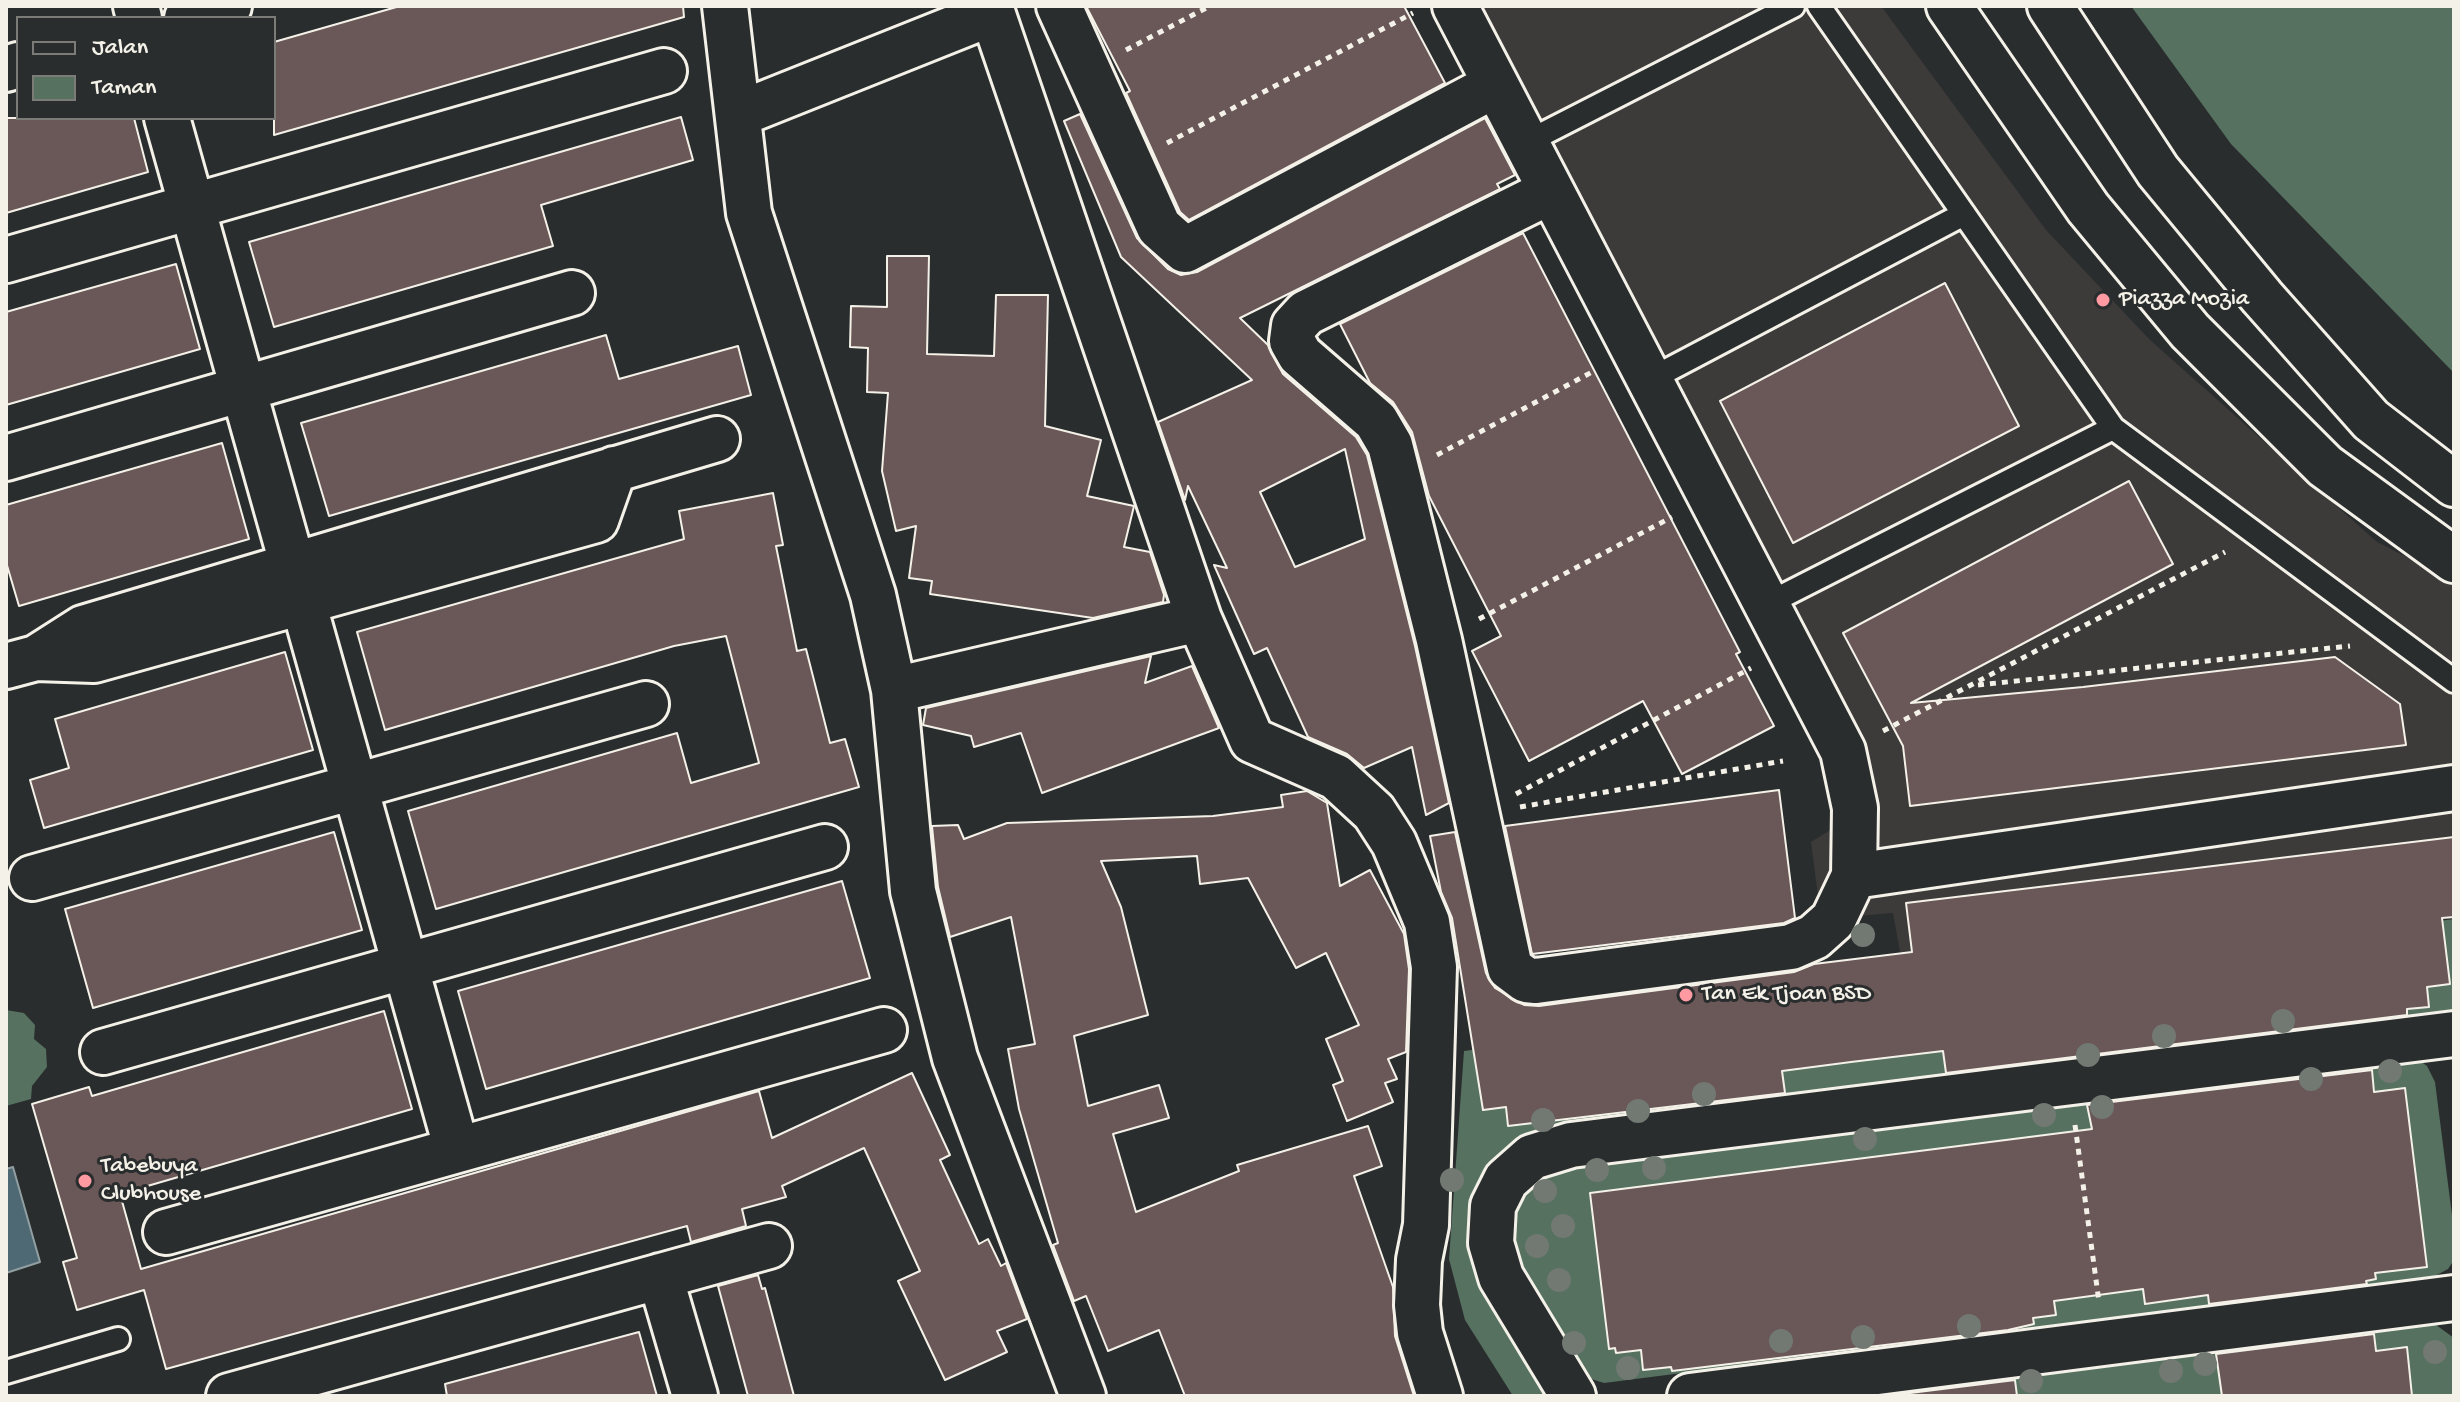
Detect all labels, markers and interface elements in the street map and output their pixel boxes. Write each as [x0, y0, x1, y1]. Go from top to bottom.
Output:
legend [16, 16, 276, 120]
text: Jalan [92, 34, 148, 63]
text: Taman [92, 74, 156, 103]
place label: Piazza Mozia [2119, 286, 2249, 314]
marker: Piazza Mozia [2094, 291, 2112, 309]
place label: Tan Ek Tjoan BSD [1702, 981, 1871, 1009]
marker: Tan Ek Tjoan BSD [1677, 986, 1695, 1004]
place label: Tabebuya Clubhouse [101, 1153, 201, 1209]
marker: Tabebuya Clubhouse [76, 1172, 94, 1190]

